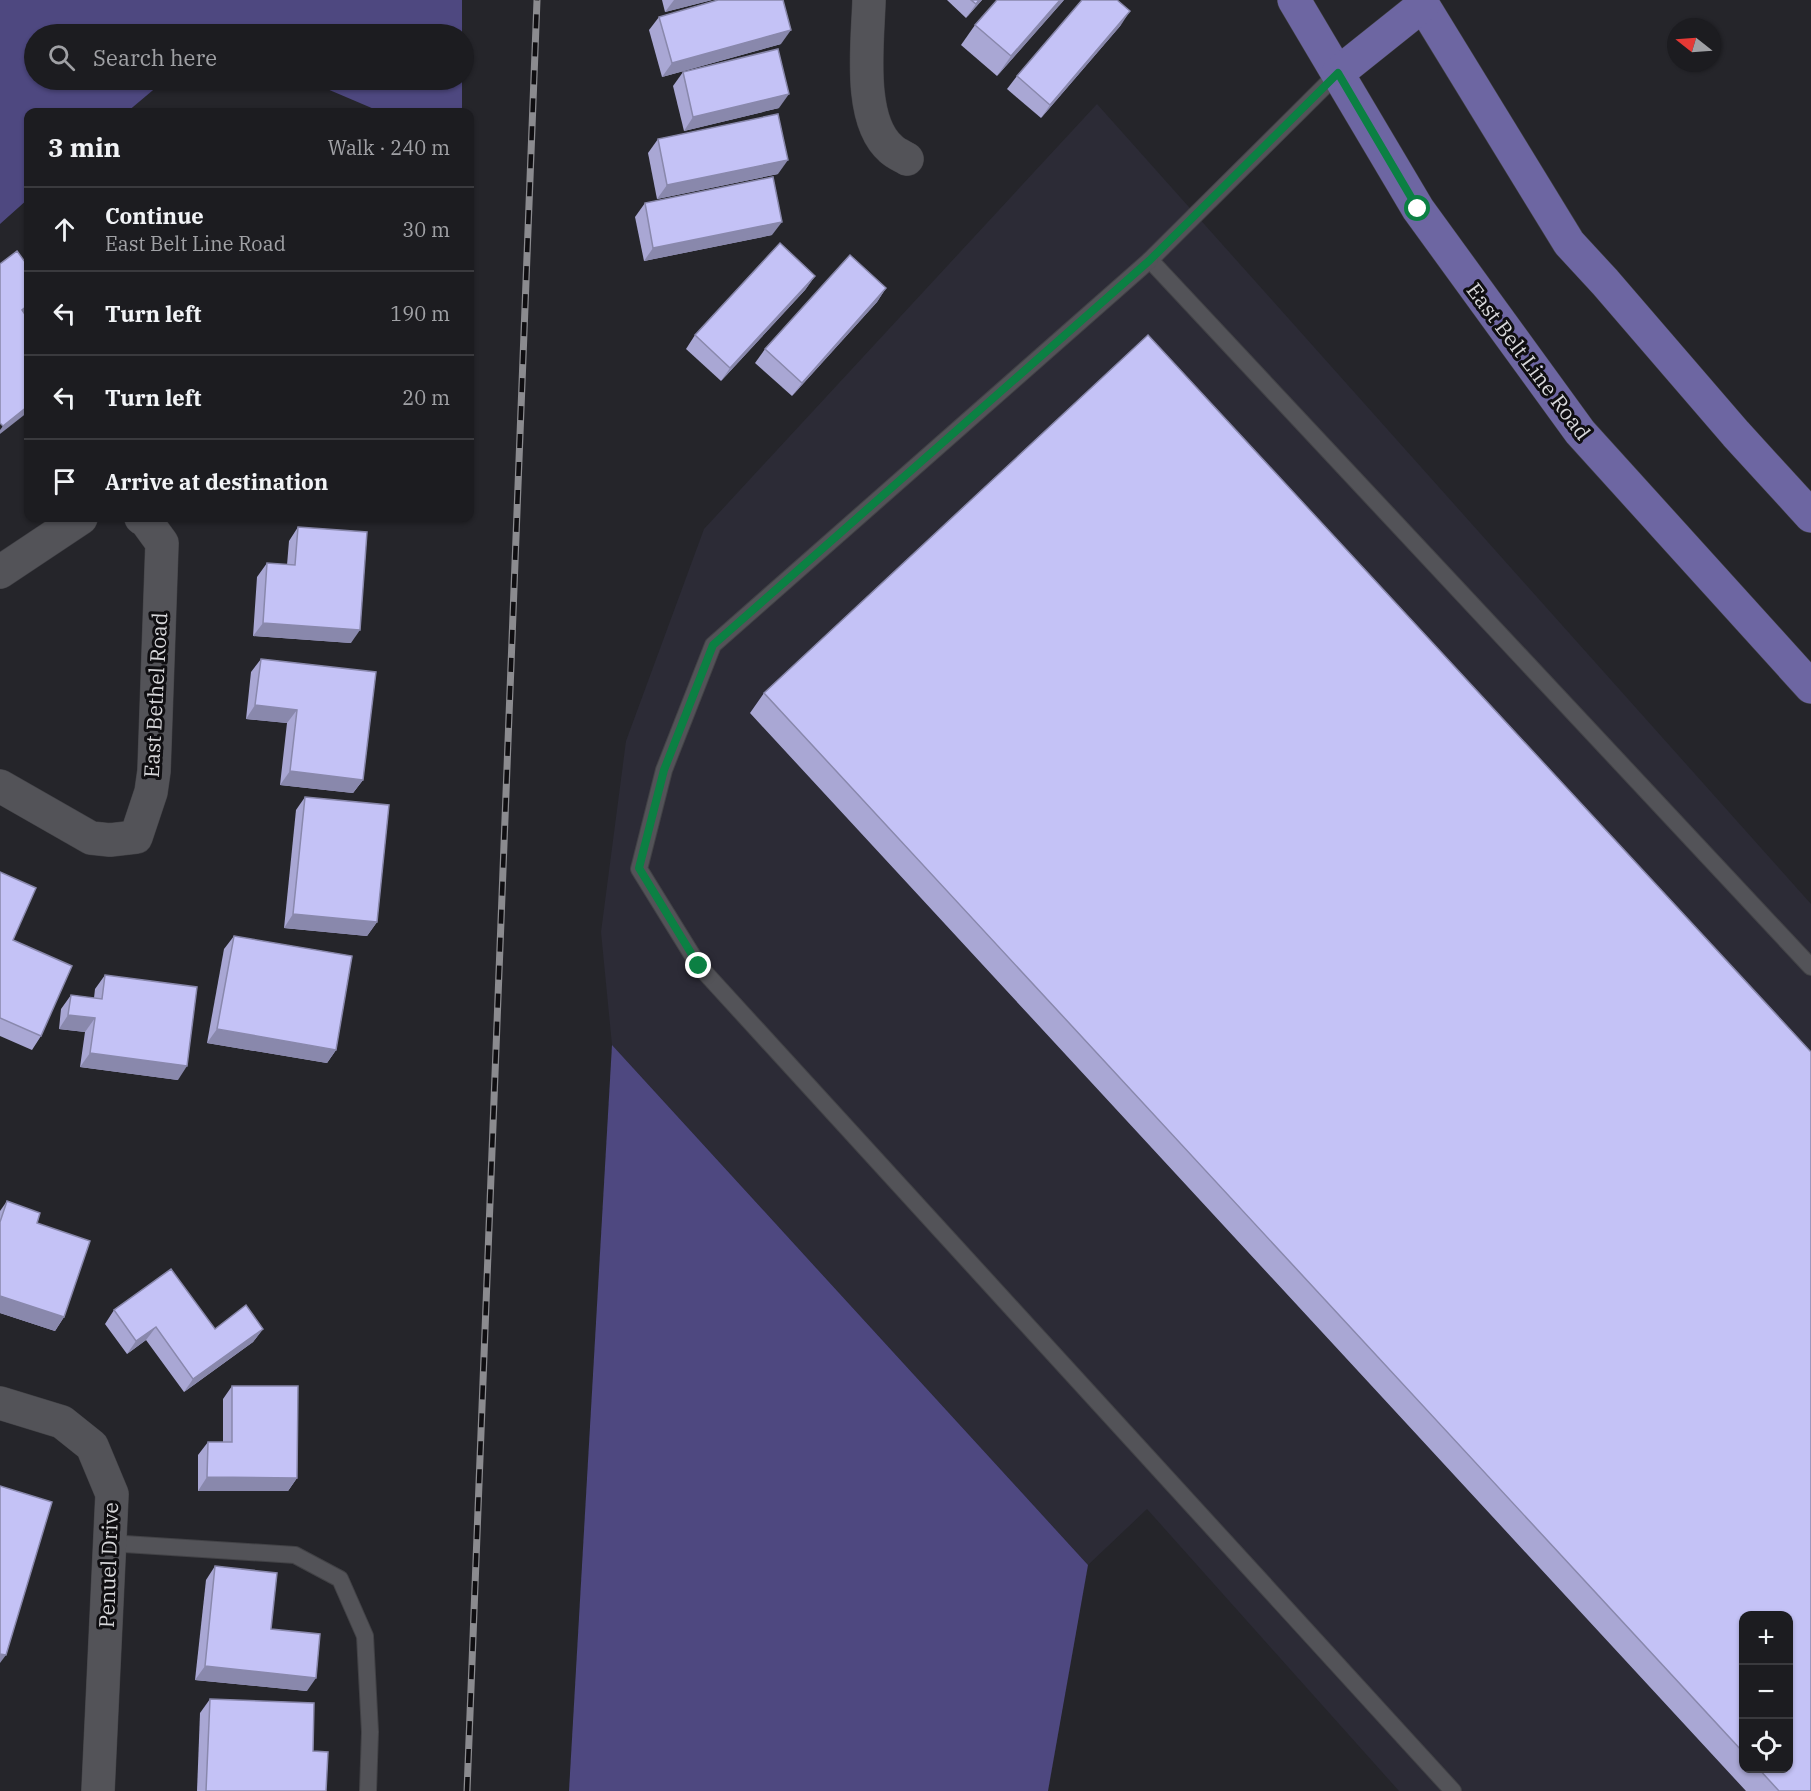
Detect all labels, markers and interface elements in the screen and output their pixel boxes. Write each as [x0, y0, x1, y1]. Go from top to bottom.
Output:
north arrow [1667, 18, 1721, 72]
search box [24, 24, 474, 90]
icon: search [45, 41, 78, 74]
text: Search here [93, 43, 217, 72]
text: 3 min [48, 130, 121, 164]
text: Walk · 240 m [328, 134, 450, 161]
route start [1404, 195, 1430, 221]
text: Continue [105, 201, 204, 230]
icon: ahead [48, 213, 81, 246]
text: 30 m [402, 216, 450, 243]
text: East Belt Line Road [105, 230, 286, 257]
street label: East Belt Line Road [1461, 277, 1597, 445]
icon: left [48, 297, 81, 330]
text: Turn left [105, 299, 201, 328]
text: 190 m [390, 300, 450, 327]
icon: left [48, 381, 81, 414]
text: Turn left [105, 383, 201, 412]
text: 20 m [402, 384, 450, 411]
icon: arrive [48, 465, 81, 498]
text: Arrive at destination [105, 467, 328, 496]
street label: East Bethel Road [137, 611, 173, 778]
route end [685, 952, 711, 978]
street label: Penuel Drive [92, 1502, 124, 1628]
map controls [1739, 1611, 1793, 1773]
button: + [1739, 1611, 1793, 1665]
button: − [1739, 1665, 1793, 1719]
button: locate [1739, 1719, 1793, 1773]

